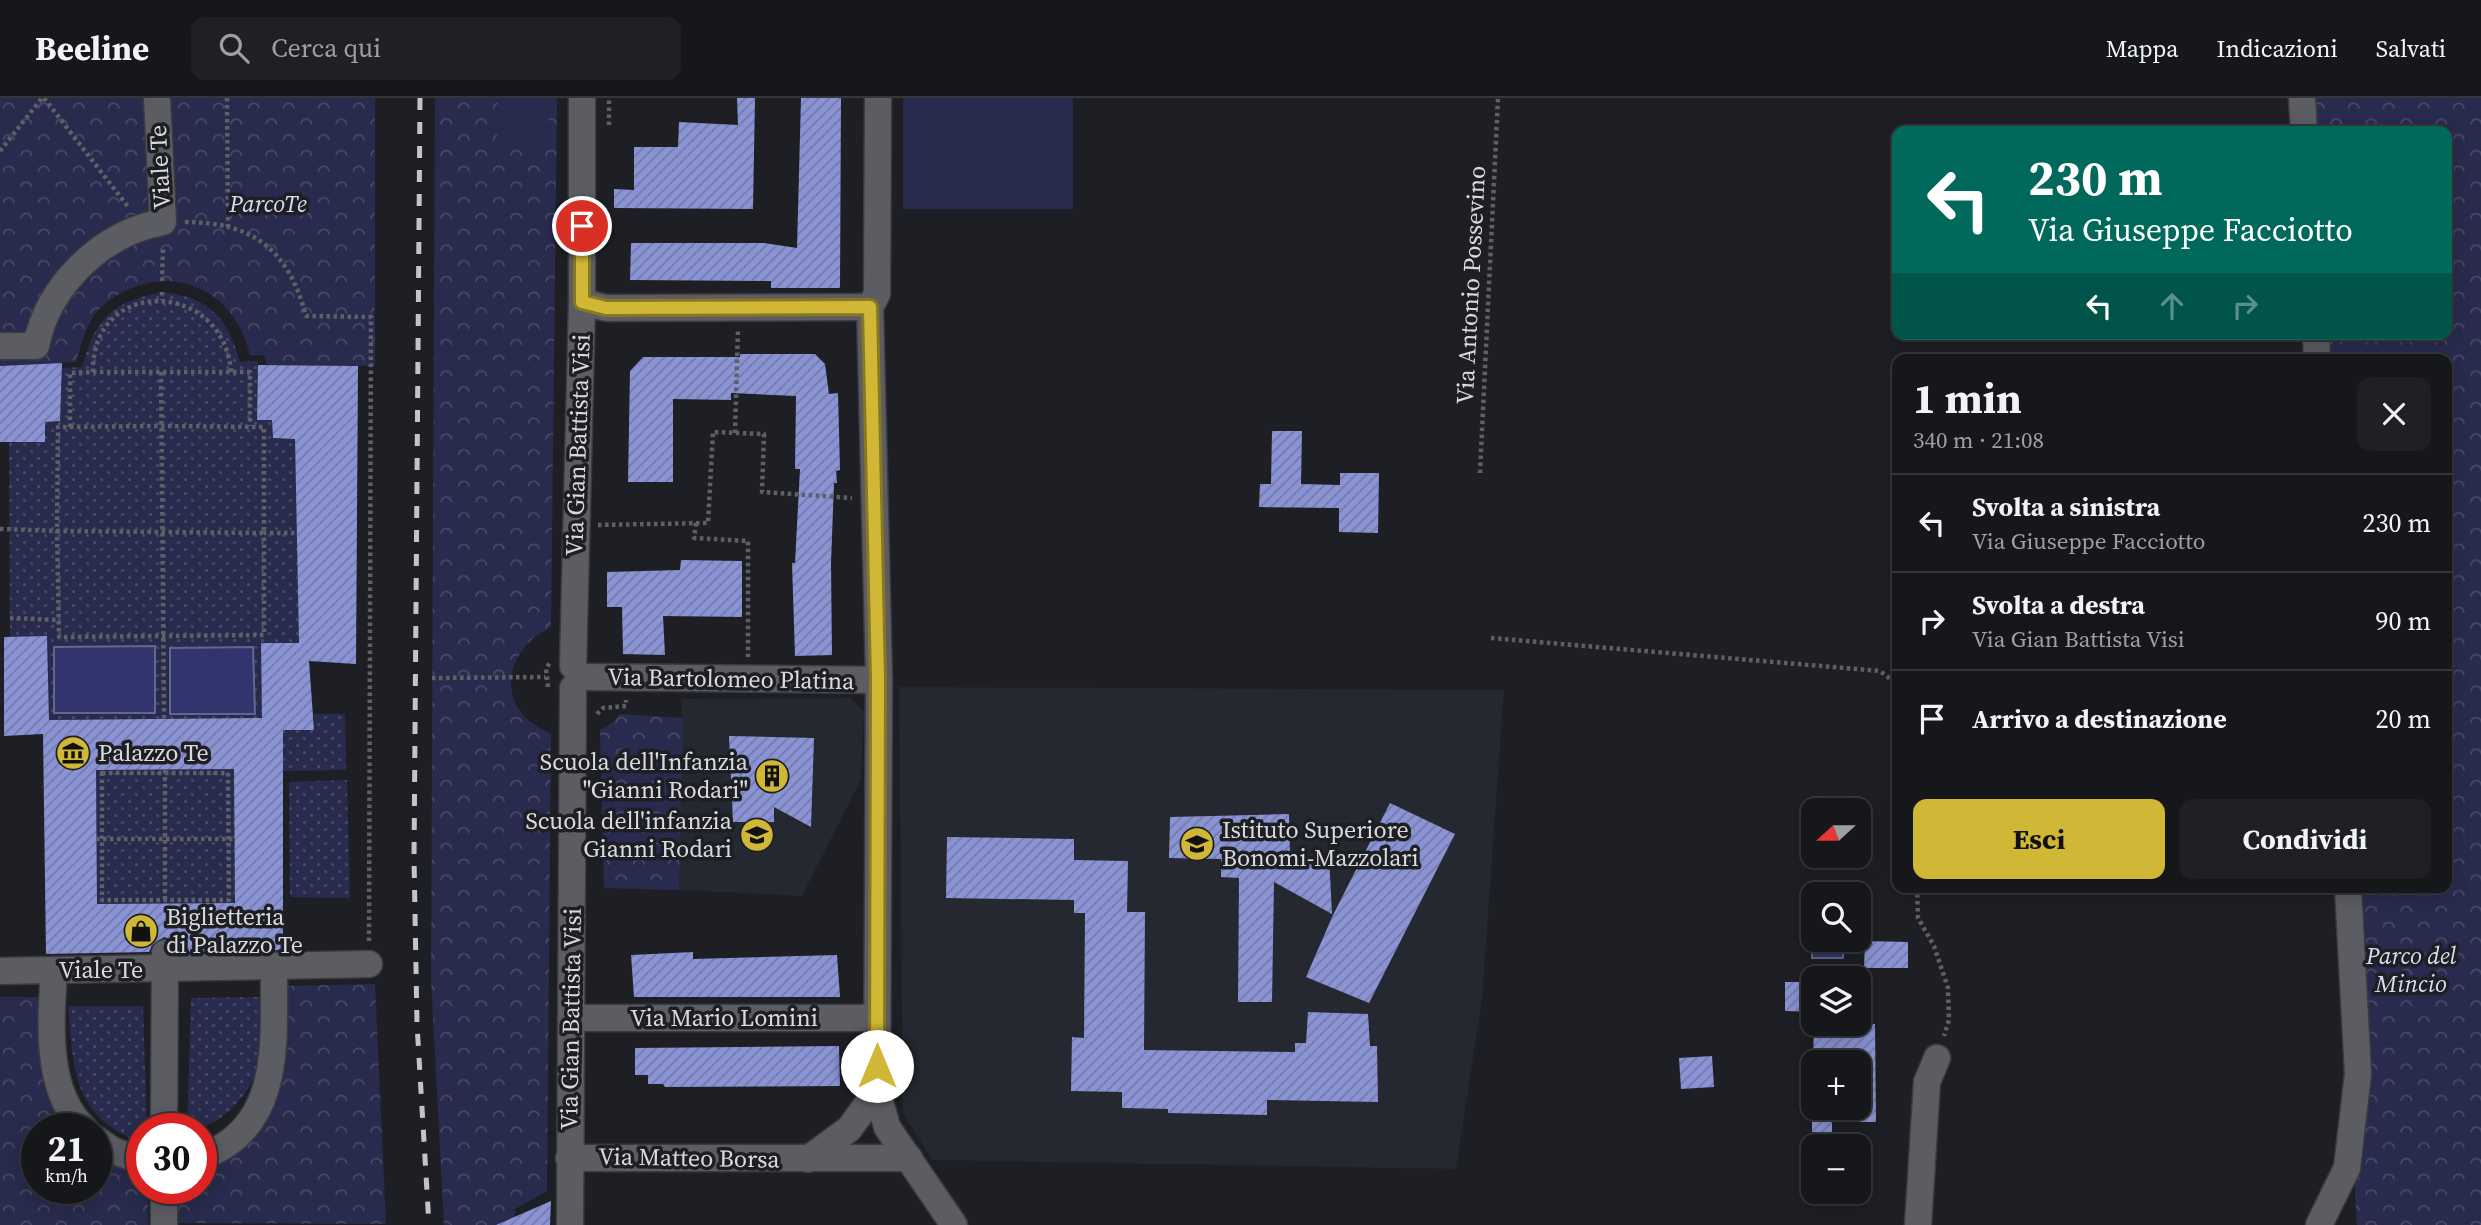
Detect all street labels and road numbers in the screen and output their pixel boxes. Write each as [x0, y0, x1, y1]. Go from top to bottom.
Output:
street label: Viale Te [141, 124, 178, 210]
street label: Via Antonio Possevino [1448, 165, 1493, 405]
street label: Via Gian Battista Visi [557, 334, 598, 556]
street label: Via Bartolomeo Platina [607, 660, 856, 697]
street label: Via Gian Battista Visi [552, 908, 589, 1130]
street label: Viale Te [59, 953, 143, 986]
street label: Via Mario Lomini [630, 1001, 818, 1034]
street label: Via Matteo Borsa [598, 1139, 781, 1176]

